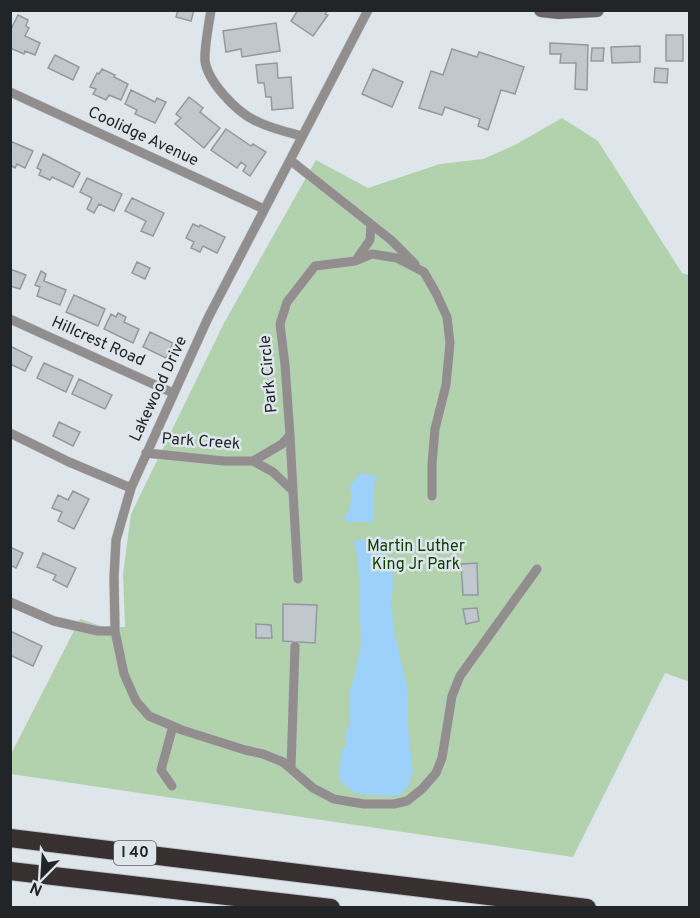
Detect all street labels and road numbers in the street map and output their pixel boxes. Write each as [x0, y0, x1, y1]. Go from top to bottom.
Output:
street label: Coolidge Avenue [84, 103, 202, 171]
street label: Hillcrest Road [48, 312, 148, 372]
street label: Lakewood Drive [126, 333, 192, 445]
street label: Park Circle [256, 334, 282, 414]
street label: Park Creek [161, 429, 241, 455]
road number: I 40 [114, 841, 156, 865]

